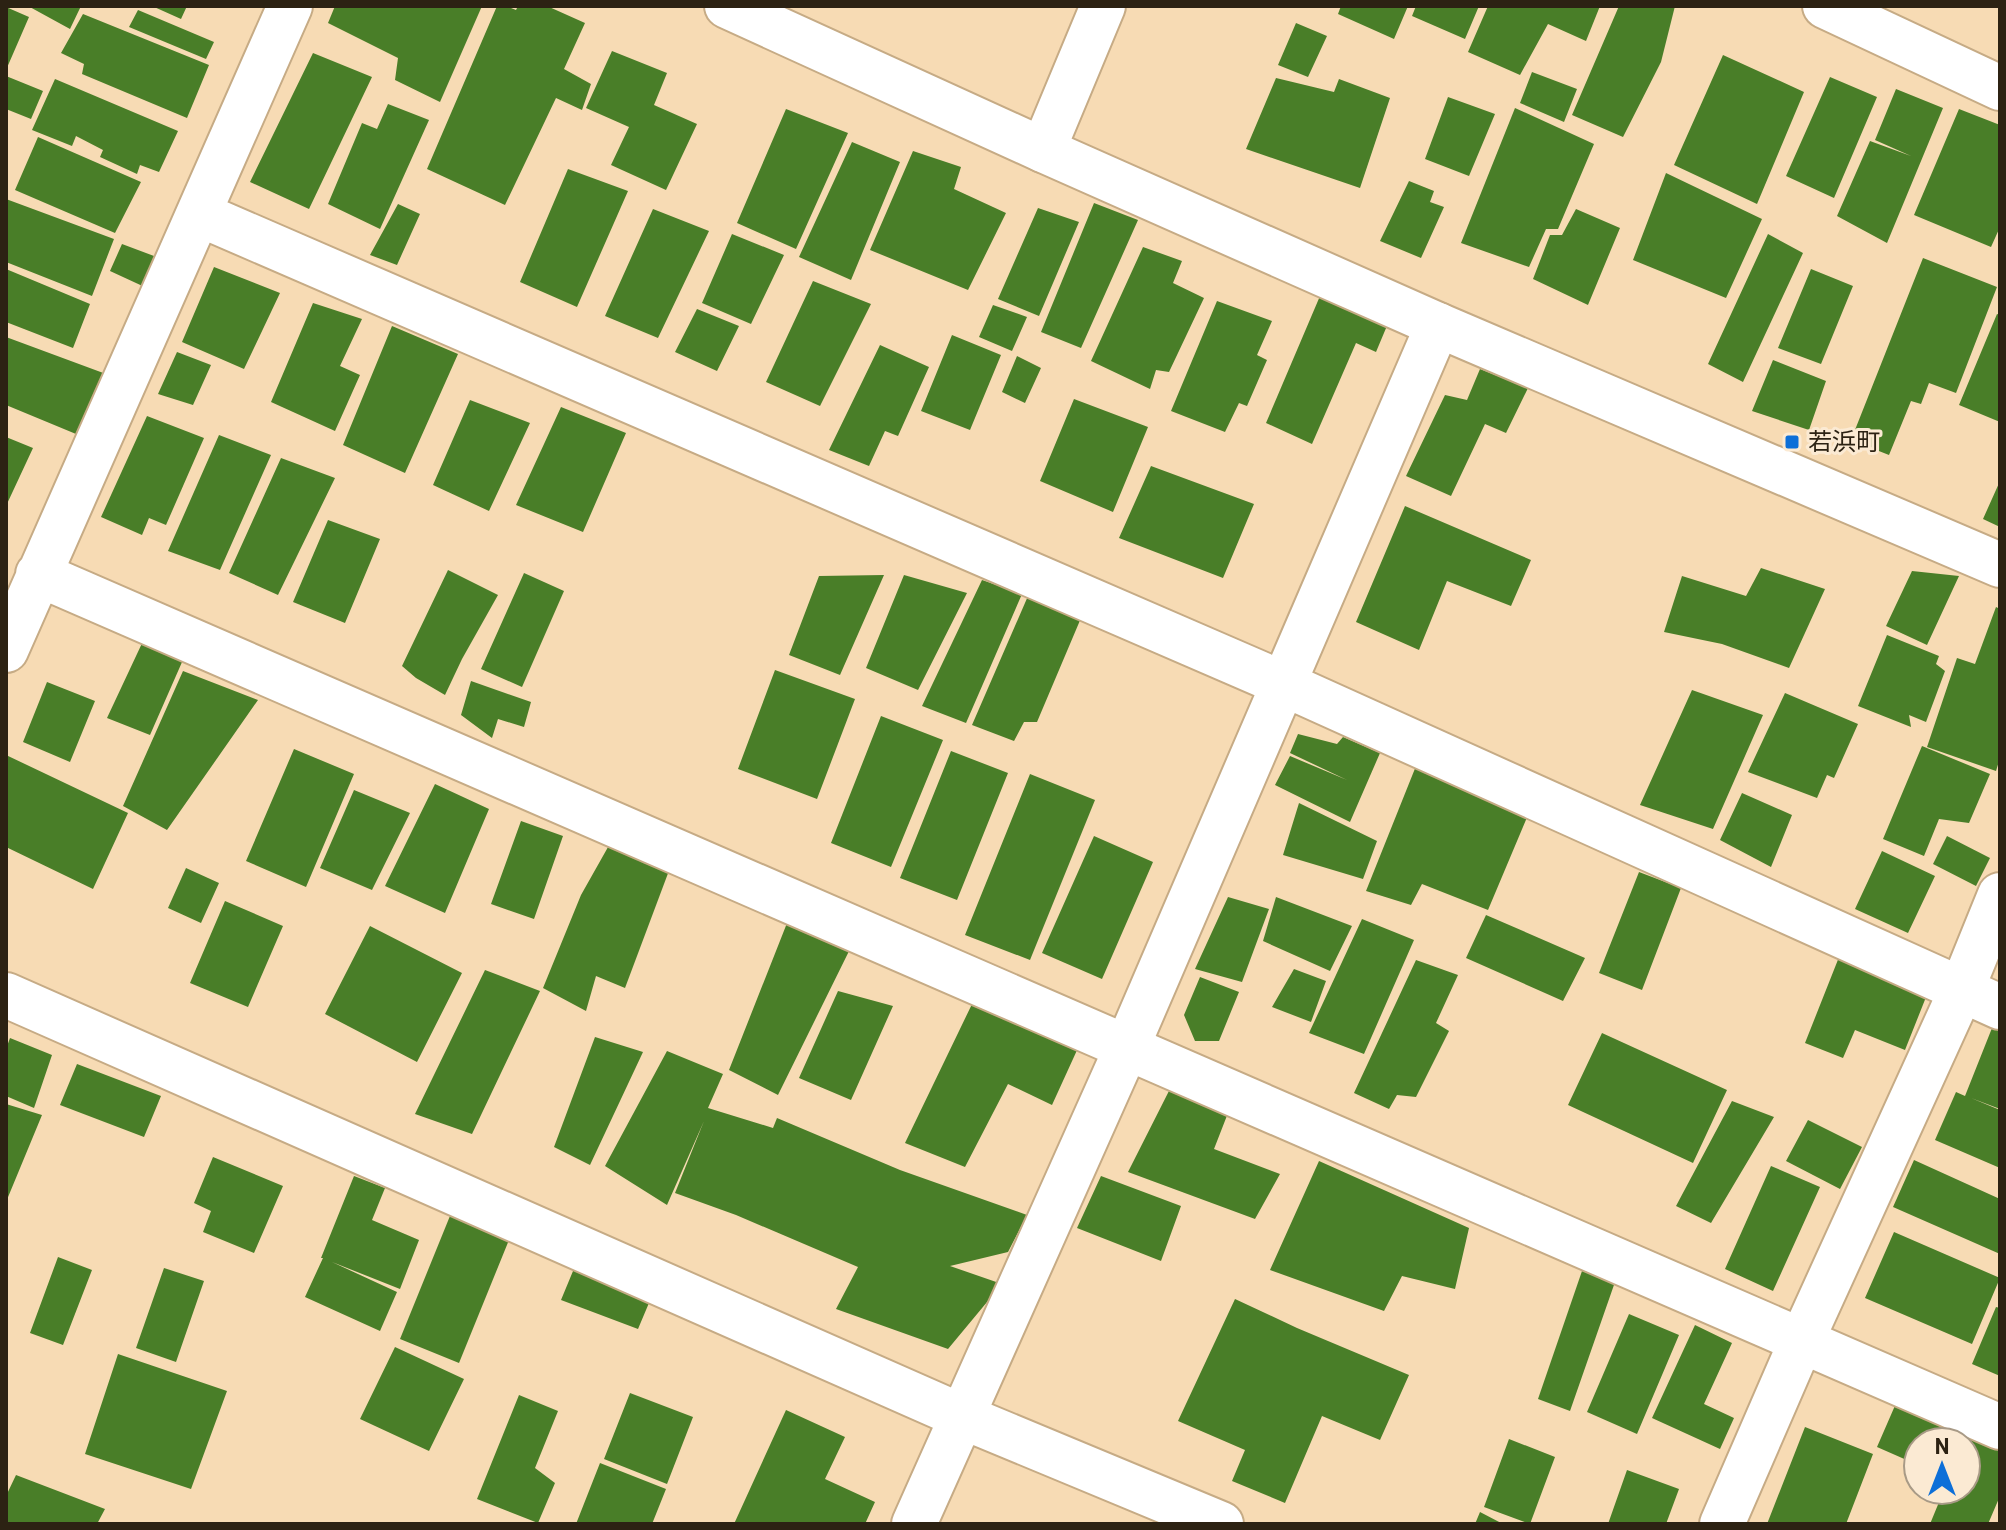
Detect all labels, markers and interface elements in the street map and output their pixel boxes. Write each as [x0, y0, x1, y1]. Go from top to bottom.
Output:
place label: 若浜町 [1808, 426, 1880, 455]
marker: 若浜町 [1783, 433, 1801, 451]
north arrow [1902, 1426, 1982, 1506]
text: N [1935, 1432, 1949, 1458]

